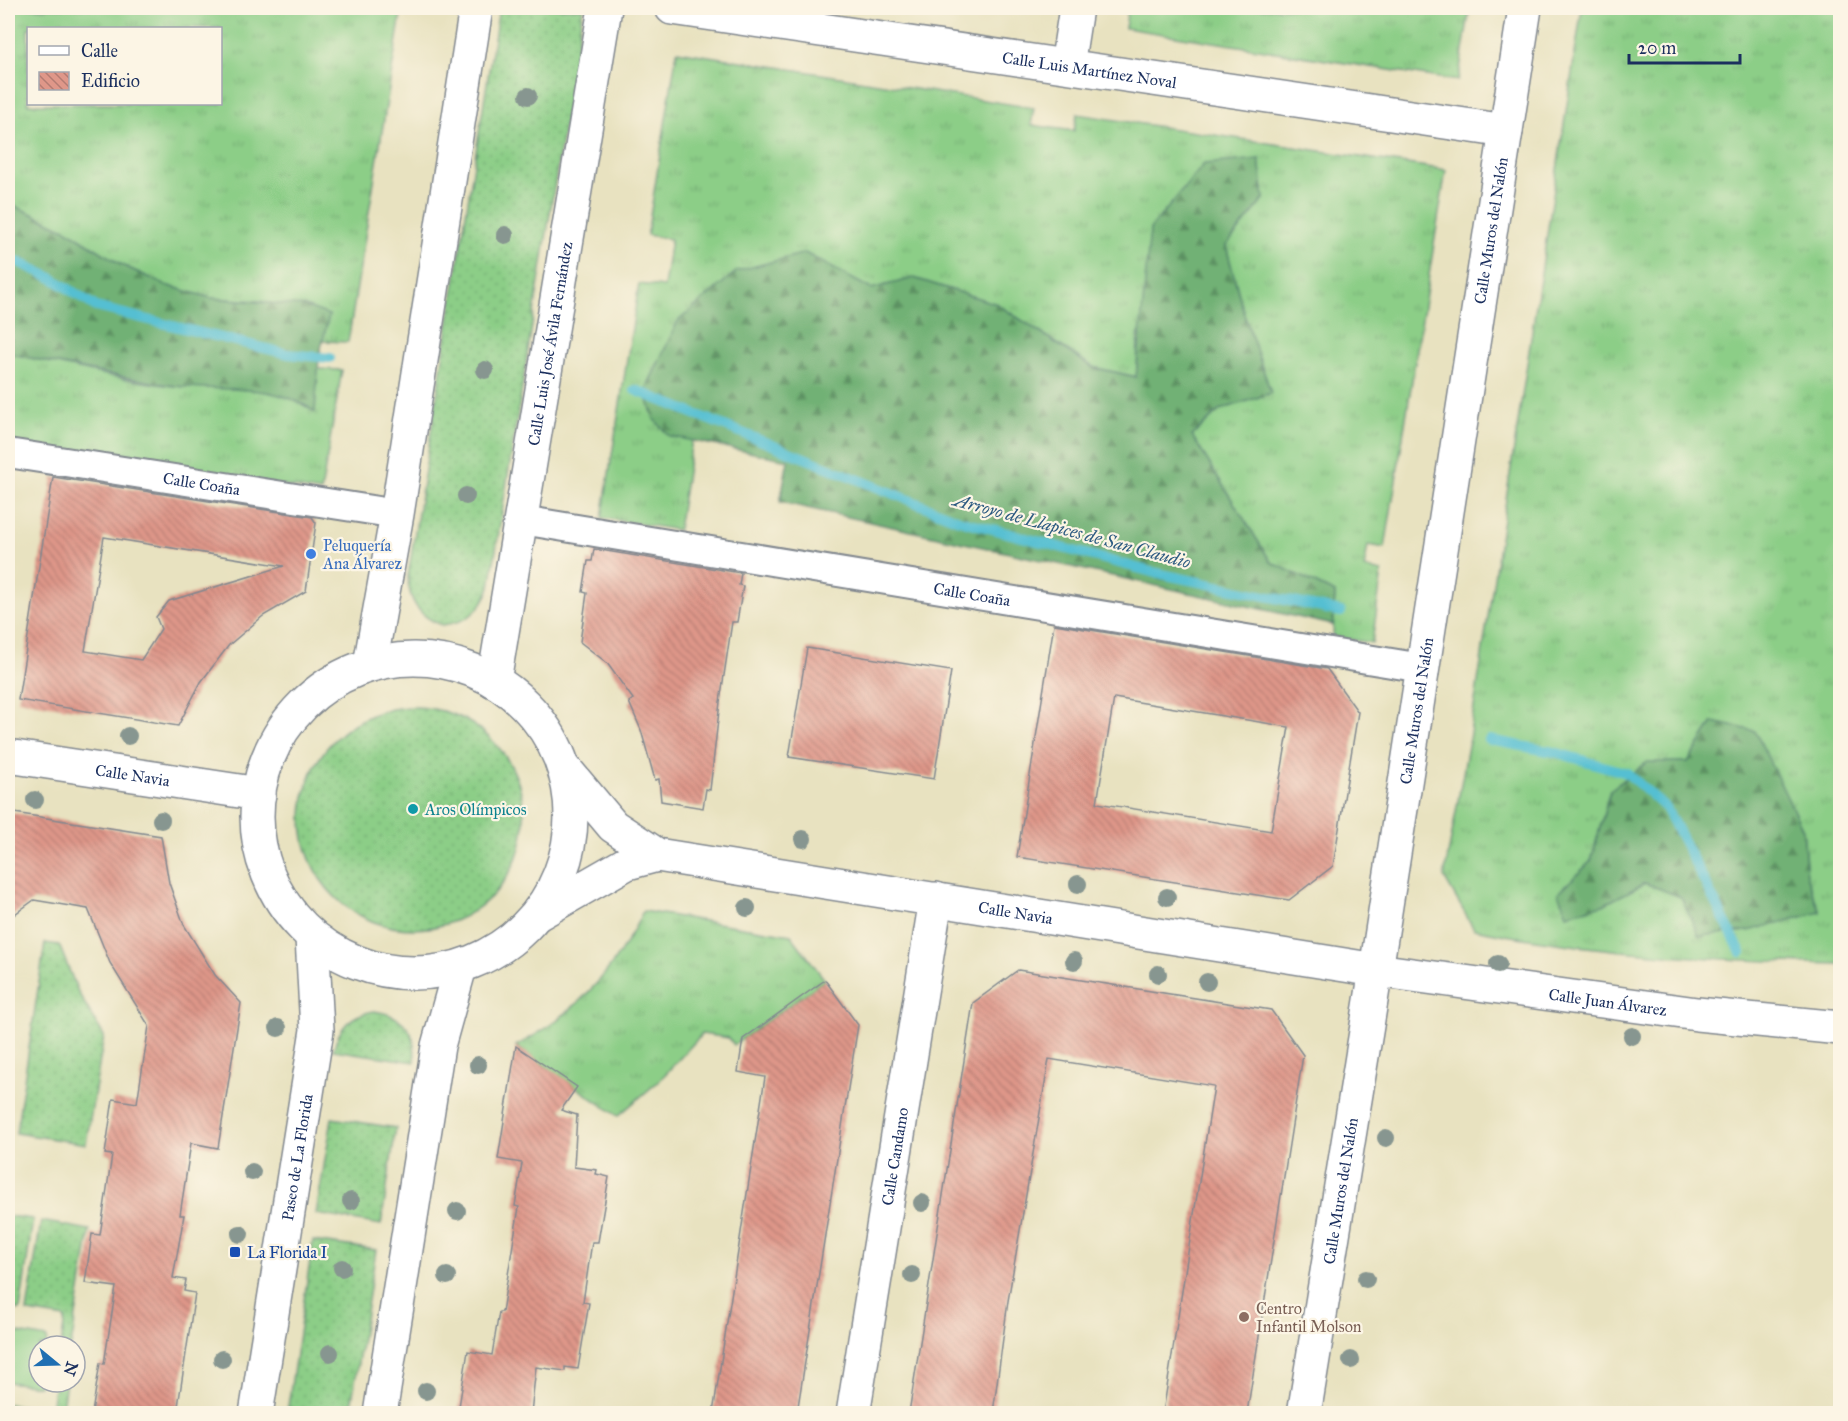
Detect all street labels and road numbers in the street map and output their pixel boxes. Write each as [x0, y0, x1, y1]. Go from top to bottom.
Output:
street label: Calle Luis Martínez Noval [1001, 47, 1179, 92]
street label: Calle Muros del Nalón [1470, 156, 1511, 305]
street label: Calle Luis José Ávila Fernández [523, 240, 576, 447]
street label: Calle Coaña [162, 468, 242, 499]
street label: Calle Coaña [932, 578, 1012, 610]
street label: Calle Muros del Nalón [1395, 636, 1437, 786]
street label: Calle Navia [94, 760, 171, 790]
street label: Calle Navia [977, 897, 1054, 928]
street label: Calle Juan Álvarez [1548, 984, 1669, 1019]
street label: Paseo de La Florida [277, 1092, 316, 1222]
street label: Calle Candamo [877, 1106, 912, 1207]
street label: Calle Muros del Nalón [1319, 1116, 1361, 1266]

